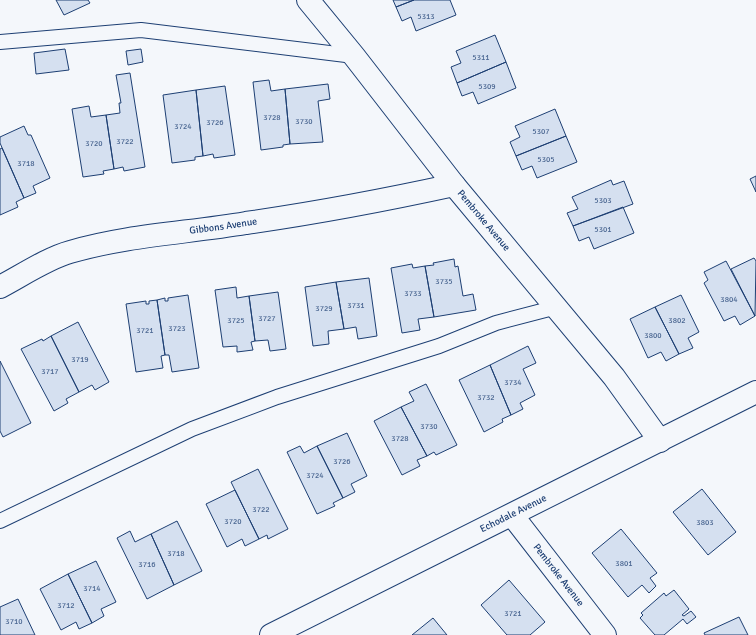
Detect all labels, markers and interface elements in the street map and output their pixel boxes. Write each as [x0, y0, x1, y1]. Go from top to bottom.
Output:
house number: 5313 [417, 11, 435, 21]
house number: 5311 [472, 52, 490, 62]
house number: 5309 [478, 81, 496, 91]
house number: 3728 [263, 112, 281, 122]
house number: 3730 [295, 116, 313, 126]
house number: 3726 [206, 117, 224, 127]
house number: 3724 [174, 121, 192, 131]
house number: 5307 [532, 126, 550, 136]
house number: 3722 [116, 136, 134, 146]
house number: 3720 [85, 138, 103, 148]
house number: 5305 [537, 154, 555, 164]
house number: 3718 [17, 158, 35, 168]
street label: Pembroke Avenue [455, 188, 513, 254]
house number: 5303 [594, 195, 612, 205]
street label: Gibbons Avenue [189, 215, 258, 237]
house number: 5301 [594, 224, 612, 234]
house number: 3735 [435, 276, 453, 286]
house number: 3733 [404, 288, 422, 298]
house number: 3804 [720, 294, 738, 304]
house number: 3731 [347, 300, 365, 310]
house number: 3729 [315, 303, 333, 313]
house number: 3727 [258, 313, 276, 323]
house number: 3725 [227, 315, 245, 325]
house number: 3802 [668, 315, 686, 325]
house number: 3723 [168, 323, 186, 333]
house number: 3721 [136, 325, 154, 335]
house number: 3800 [644, 330, 662, 340]
house number: 3719 [71, 354, 89, 364]
house number: 3717 [41, 366, 59, 376]
house number: 3734 [504, 377, 522, 387]
house number: 3732 [477, 392, 495, 402]
house number: 3730 [420, 421, 438, 431]
house number: 3728 [391, 433, 409, 443]
house number: 3726 [333, 456, 351, 466]
house number: 3724 [306, 470, 324, 480]
street label: Echodale Avenue [478, 492, 548, 535]
house number: 3722 [252, 504, 270, 514]
house number: 3720 [224, 516, 242, 526]
house number: 3803 [696, 517, 714, 527]
street label: Pembroke Avenue [531, 541, 587, 609]
house number: 3718 [167, 548, 185, 558]
house number: 3801 [615, 558, 633, 568]
house number: 3716 [138, 559, 156, 569]
house number: 3714 [83, 583, 101, 593]
house number: 3712 [57, 600, 75, 610]
house number: 3721 [504, 608, 522, 618]
house number: 3710 [5, 616, 23, 626]

